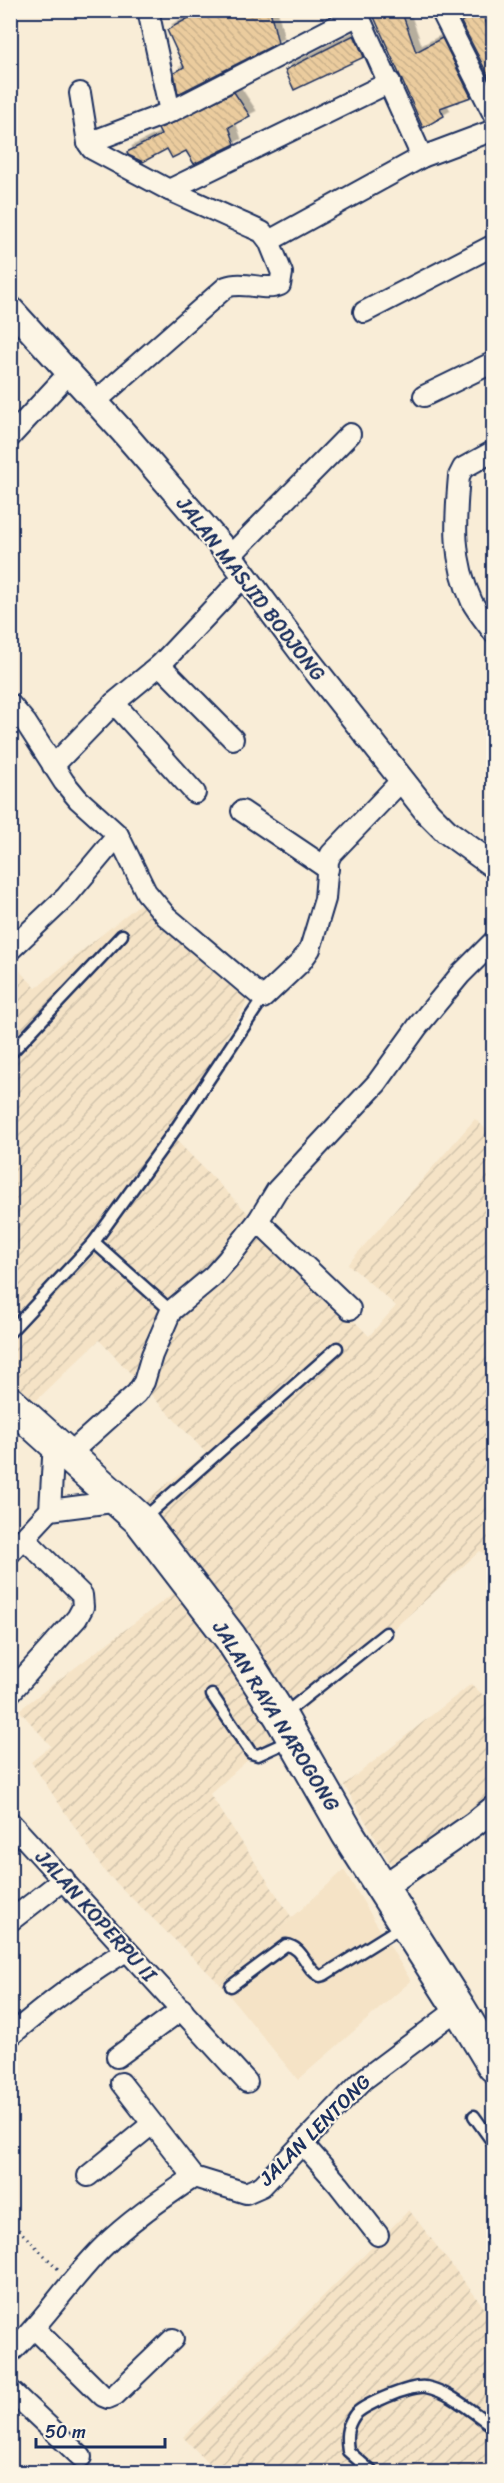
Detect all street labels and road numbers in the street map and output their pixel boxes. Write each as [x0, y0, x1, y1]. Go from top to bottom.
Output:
street label: JALAN MASJID BODJONG [167, 488, 335, 689]
street label: JALAN RAYA NAROGONG [203, 1613, 349, 1819]
street label: JALAN KOPERPU II [26, 1841, 166, 1991]
street label: JALAN LENTONG [250, 2065, 380, 2195]

